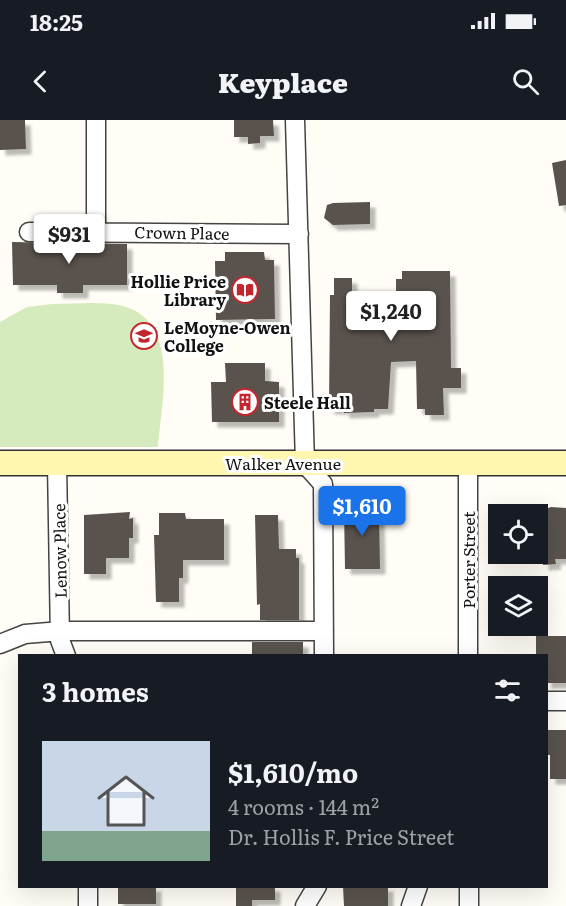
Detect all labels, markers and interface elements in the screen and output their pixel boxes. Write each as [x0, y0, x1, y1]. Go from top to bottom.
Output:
text: 18:25 [30, 5, 83, 38]
text: Keyplace [218, 61, 348, 101]
icon: back [24, 65, 57, 98]
icon: search [509, 65, 542, 98]
pin: $931 [33, 214, 105, 265]
text: $931 [48, 218, 90, 248]
street label: Crown Place [134, 219, 230, 245]
place label: Hollie Price Library [131, 269, 226, 311]
library icon: Hollie Price Library [230, 275, 260, 305]
pin: $1,240 [342, 291, 440, 342]
text: $1,240 [360, 295, 422, 325]
place label: LeMoyne-Owen College [164, 315, 291, 357]
school or university icon: LeMoyne-Owen College [129, 321, 159, 351]
building icon: Steele Hall [230, 387, 260, 417]
place label: Steele Hall [264, 390, 351, 414]
street label: Walker Avenue [225, 451, 341, 475]
pin: $1,610 [313, 486, 411, 537]
text: $1,610 [333, 490, 391, 520]
street label: Lenow Place [46, 503, 72, 599]
map controls [488, 504, 548, 636]
button: locate [488, 504, 548, 564]
street label: Porter Street [456, 511, 480, 609]
button: layers [488, 576, 548, 636]
text: 3 homes [42, 671, 149, 710]
icon: filters [491, 674, 524, 707]
text: $1,610/mo [228, 752, 358, 791]
icon: home [90, 765, 162, 837]
text: 4 rooms · 144 m² [228, 791, 379, 821]
text: Dr. Hollis F. Price Street [228, 821, 454, 851]

